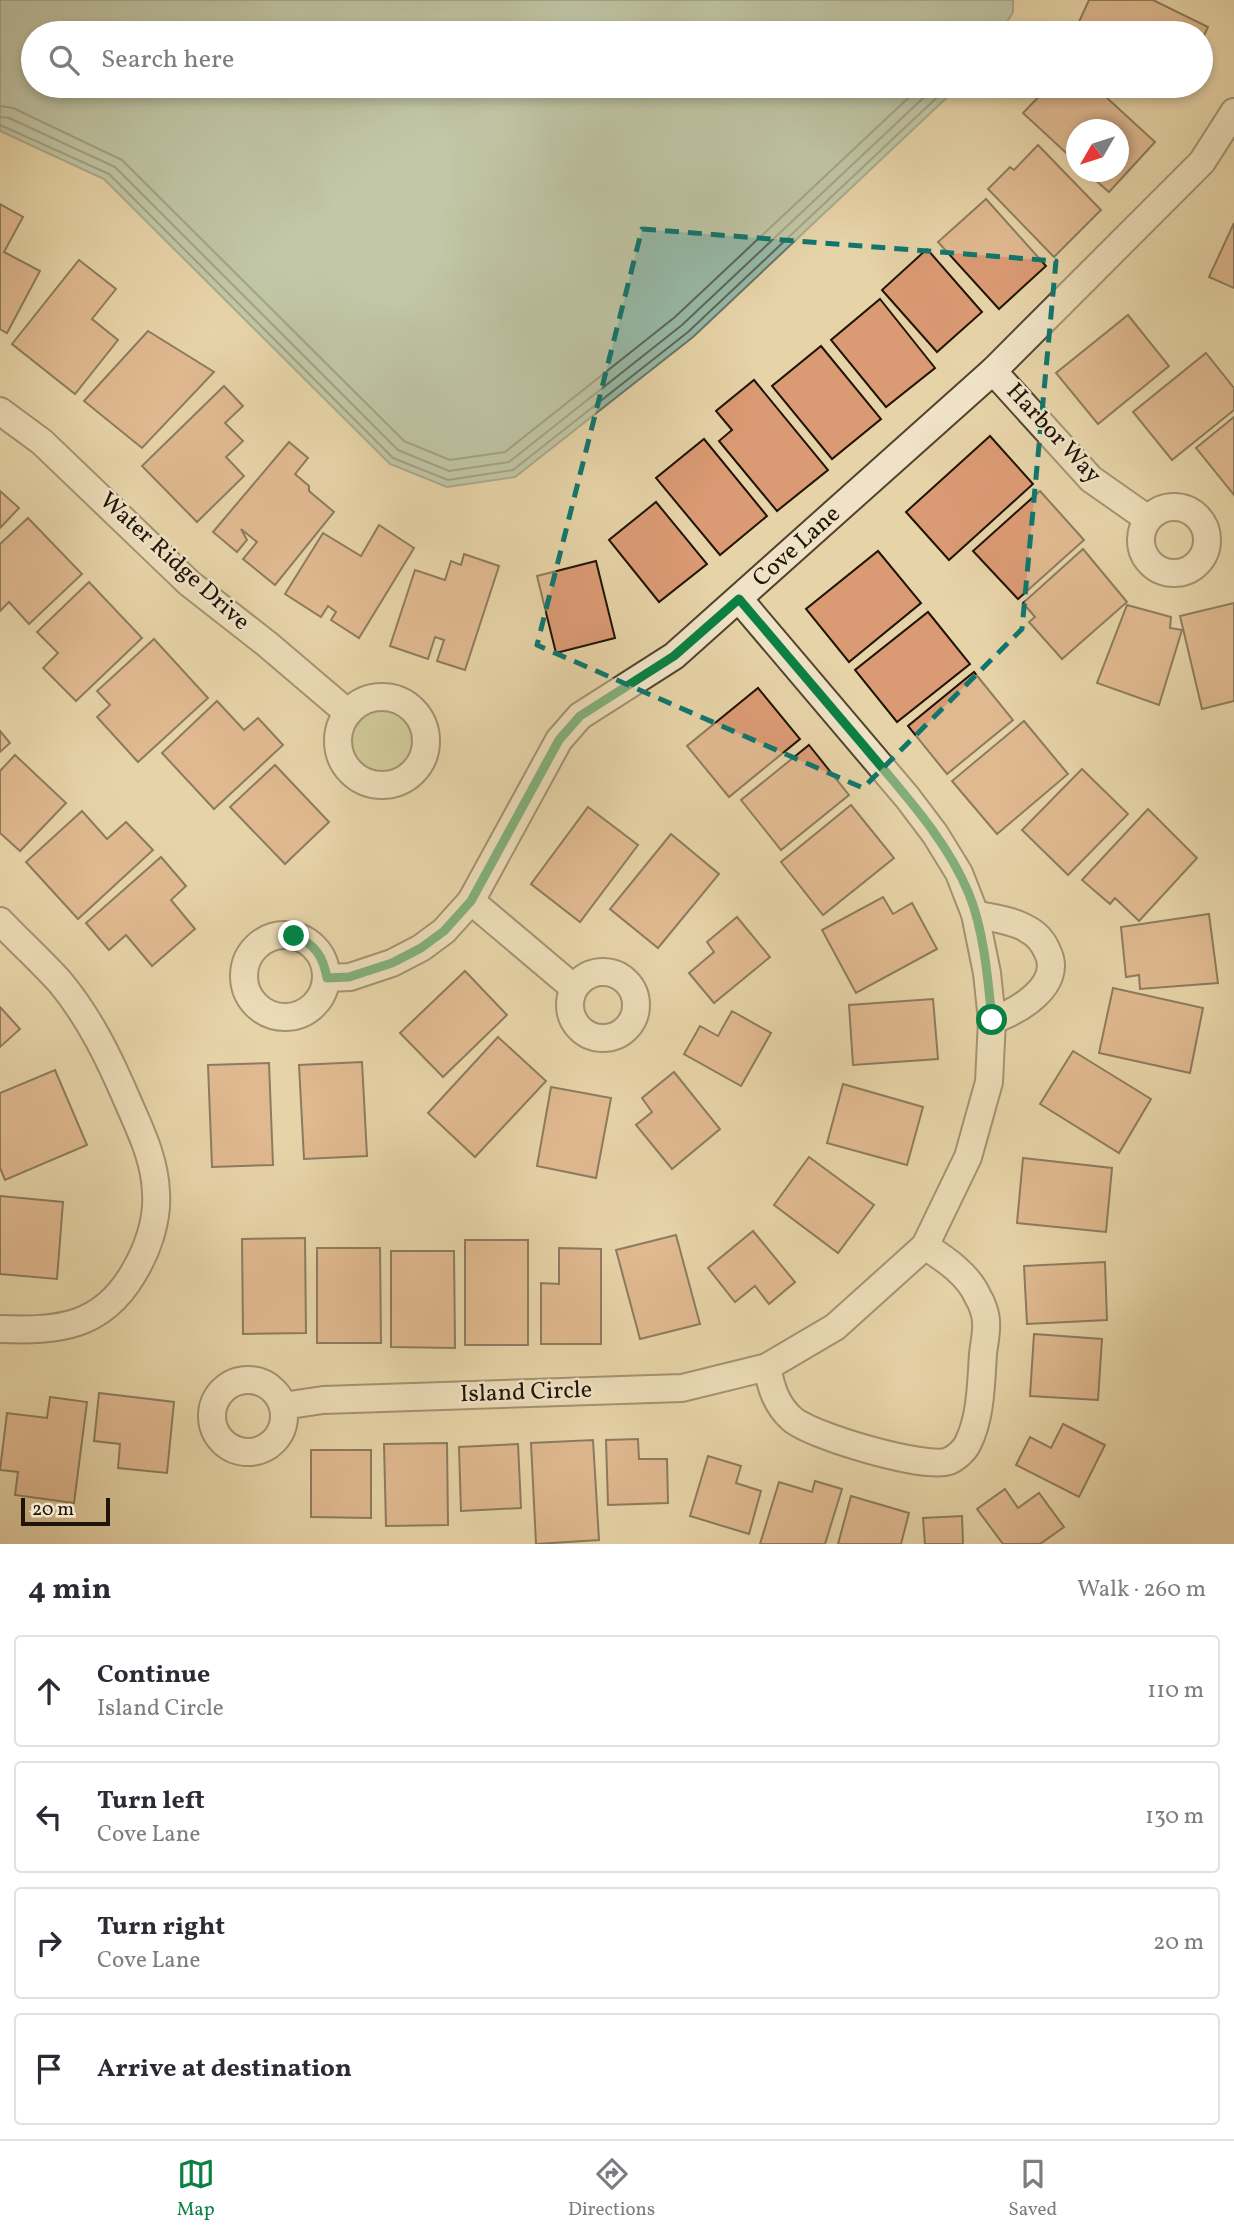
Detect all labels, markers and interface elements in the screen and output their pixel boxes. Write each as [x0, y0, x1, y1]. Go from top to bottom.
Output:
search box [21, 21, 1213, 98]
icon: search [45, 41, 83, 79]
text: Search here [101, 42, 234, 78]
north arrow [1066, 119, 1129, 182]
street label: Harbor Way [997, 376, 1109, 492]
street label: Water Ridge Drive [91, 485, 257, 639]
street label: Cove Lane [746, 498, 848, 596]
route end [278, 920, 309, 951]
route start [976, 1004, 1007, 1035]
street label: Island Circle [459, 1374, 593, 1412]
scale bar [21, 1495, 110, 1527]
text: 20 m [32, 1497, 74, 1523]
text: 4 min [28, 1569, 112, 1611]
text: Walk · 260 m [1077, 1574, 1206, 1606]
text: Continue [97, 1657, 210, 1693]
icon: ahead [30, 1672, 68, 1710]
text: 110 m [1147, 1675, 1204, 1707]
text: Island Circle [97, 1693, 224, 1725]
text: Turn left [97, 1783, 205, 1819]
icon: left [30, 1798, 68, 1836]
text: 130 m [1145, 1801, 1204, 1833]
text: Cove Lane [97, 1819, 200, 1851]
text: Turn right [97, 1909, 225, 1945]
icon: right [30, 1924, 68, 1962]
text: 20 m [1153, 1927, 1204, 1959]
text: Cove Lane [97, 1945, 200, 1977]
icon: arrive [30, 2050, 68, 2088]
text: Arrive at destination [97, 2051, 352, 2087]
tab: Map [177, 2155, 215, 2223]
tab: Directions [568, 2155, 655, 2223]
tab: Saved [1008, 2155, 1057, 2223]

